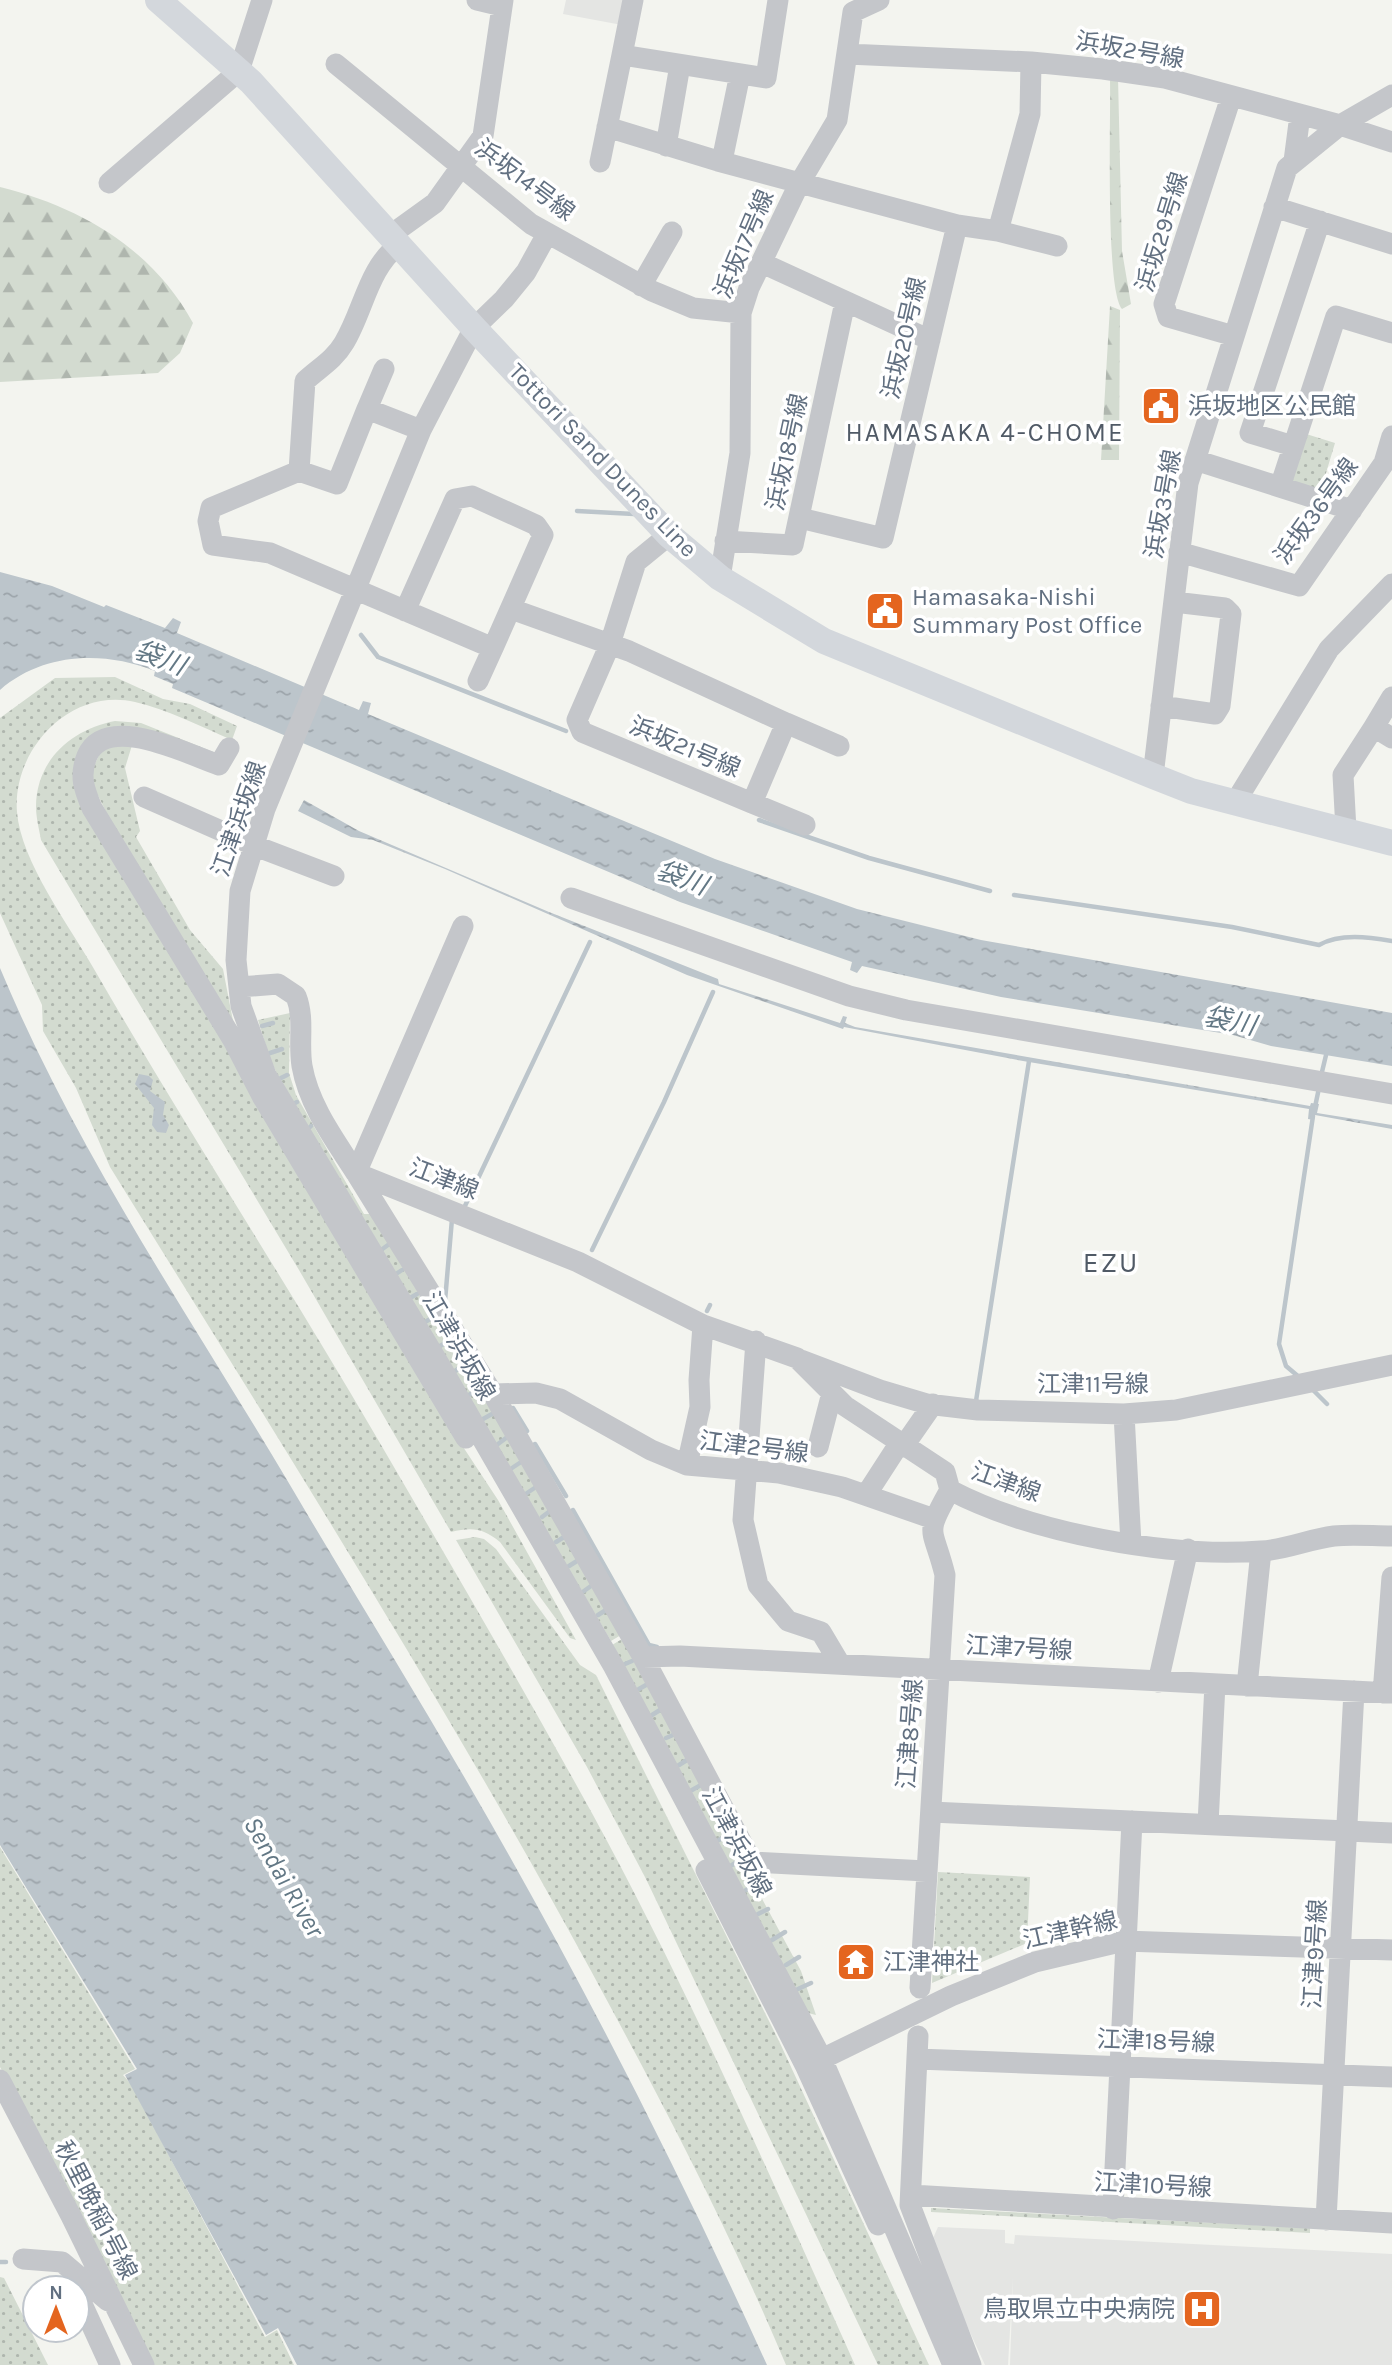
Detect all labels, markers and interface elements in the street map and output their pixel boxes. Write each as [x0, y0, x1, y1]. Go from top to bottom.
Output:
street label: 浜坂2号線 [1073, 27, 1187, 73]
street label: 浜坂14号線 [470, 134, 580, 226]
street label: 浜坂29号線 [1131, 169, 1193, 295]
street label: 浜坂17号線 [709, 186, 779, 302]
street label: 浜坂20号線 [876, 274, 932, 402]
street label: Tottori Sand Dunes Line [503, 357, 703, 563]
public building icon: 浜坂地区公民館 [1140, 385, 1182, 427]
street label: 浜坂18号線 [761, 391, 813, 513]
place label: 浜坂地区公民館 [1188, 392, 1356, 420]
district label: HAMASAKA 4-CHOME [845, 417, 1125, 448]
street label: 浜坂3号線 [1140, 447, 1186, 561]
street label: 浜坂36号線 [1268, 453, 1364, 569]
place label: Hamasaka-Nishi Summary Post Office [912, 583, 1142, 639]
public building icon: Hamasaka-Nishi Summary Post Office [864, 590, 906, 632]
water label: 袋川 [130, 634, 193, 683]
street label: 浜坂21号線 [625, 711, 745, 783]
street label: 江津浜坂線 [206, 758, 272, 880]
water label: 袋川 [652, 855, 715, 902]
water label: 袋川 [1201, 1000, 1262, 1042]
street label: 江津線 [405, 1153, 483, 1205]
district label: EZU [1083, 1246, 1139, 1279]
street label: 江津浜坂線 [417, 1287, 501, 1405]
street label: 江津11号線 [1037, 1370, 1149, 1398]
street label: 江津2号線 [698, 1426, 810, 1468]
street label: 江津線 [967, 1457, 1045, 1507]
street label: 江津7号線 [965, 1631, 1073, 1665]
street label: 江津8号線 [892, 1678, 928, 1790]
street label: 江津浜坂線 [696, 1782, 778, 1902]
water label: Sendai River [237, 1811, 331, 1944]
street label: 江津9号線 [1298, 1898, 1332, 2010]
street label: 江津幹線 [1020, 1906, 1120, 1954]
temple icon: 江津神社 [835, 1941, 877, 1983]
place label: 江津神社 [883, 1948, 979, 1976]
street label: 江津18号線 [1096, 2025, 1216, 2057]
street label: 秋里晩稲1号線 [49, 2136, 143, 2284]
street label: 江津10号線 [1093, 2168, 1213, 2202]
north arrow [21, 2274, 91, 2344]
text: N [49, 2282, 63, 2304]
hospital icon: 鳥取県立中央病院 [1181, 2288, 1223, 2330]
place label: 鳥取県立中央病院 [983, 2295, 1175, 2323]

